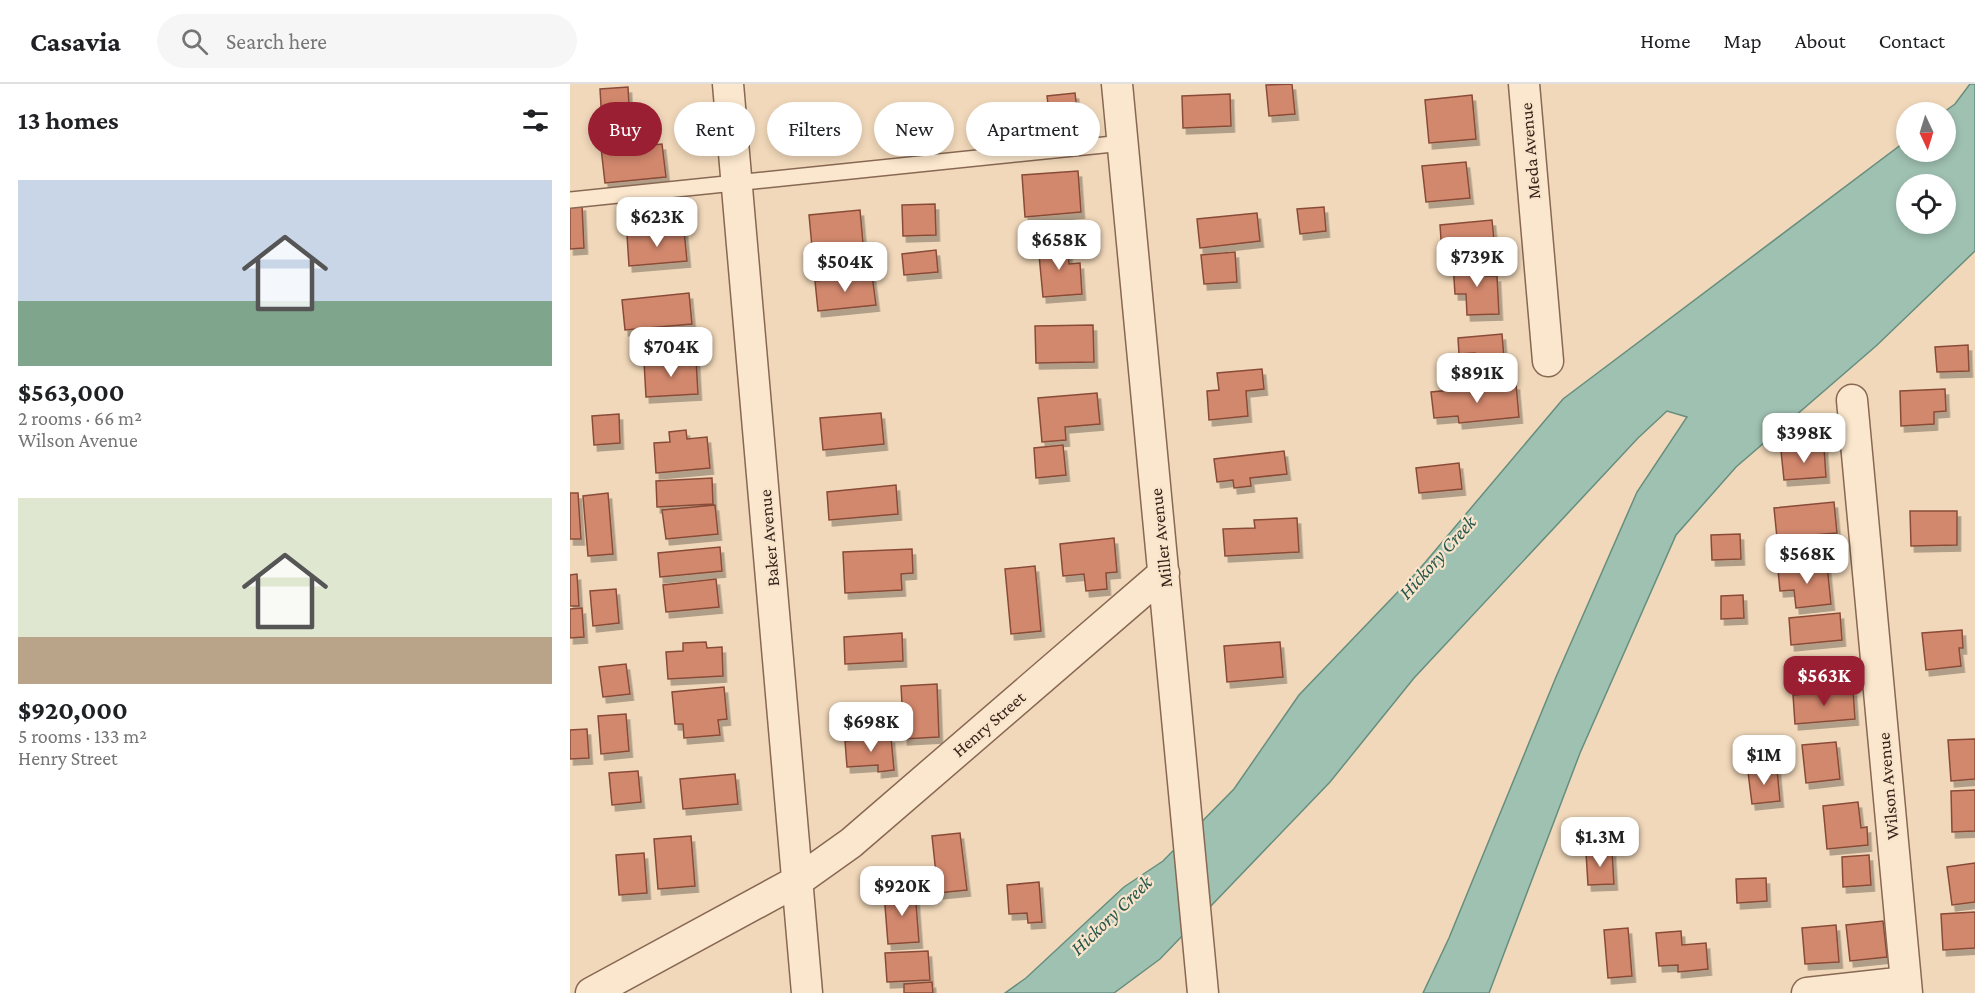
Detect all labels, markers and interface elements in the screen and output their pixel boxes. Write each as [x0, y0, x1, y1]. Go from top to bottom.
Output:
search box [157, 14, 577, 68]
icon: search [178, 25, 211, 58]
text: Casavia [30, 26, 121, 57]
text: Search here [226, 29, 327, 54]
text: Home [1640, 29, 1690, 53]
text: Map [1723, 29, 1762, 53]
text: About [1795, 29, 1846, 53]
text: Contact [1879, 29, 1945, 53]
chip: Buy [588, 102, 662, 156]
chip: Rent [674, 102, 755, 156]
chip: Filters [767, 102, 862, 156]
chip: New [874, 102, 954, 156]
chip: Apartment [966, 102, 1100, 156]
street label: Meda Avenue [1516, 102, 1544, 200]
north arrow [1896, 102, 1956, 162]
map controls [1896, 102, 1956, 234]
icon: filters [519, 104, 552, 137]
text: 13 homes [18, 106, 119, 135]
button: locate [1896, 174, 1956, 234]
pin: $623K [615, 197, 699, 248]
text: $623K [630, 205, 684, 227]
icon: home [231, 219, 339, 327]
pin: $658K [1017, 220, 1101, 271]
text: $658K [1032, 228, 1086, 250]
pin: $739K [1435, 237, 1519, 288]
pin: $504K [803, 242, 887, 293]
text: $739K [1451, 245, 1503, 267]
text: $504K [817, 250, 873, 272]
pin: $704K [629, 327, 713, 378]
text: $704K [643, 335, 699, 357]
pin: $891K [1435, 353, 1519, 404]
text: $891K [1451, 361, 1503, 383]
text: $563,000 [18, 378, 125, 407]
text: 2 rooms · 66 m² [18, 407, 142, 429]
pin: $398K [1762, 413, 1846, 464]
text: $398K [1776, 421, 1832, 443]
text: Wilson Avenue [18, 429, 138, 451]
street label: Miller Avenue [1146, 487, 1176, 589]
street label: Baker Avenue [755, 489, 783, 587]
water label: Hickory Creek [1394, 510, 1482, 604]
pin: $568K [1765, 534, 1849, 585]
icon: home [231, 537, 339, 645]
text: $568K [1779, 542, 1835, 564]
pin: $563K [1782, 656, 1866, 707]
text: $563K [1798, 664, 1850, 686]
street label: Henry Street [949, 686, 1030, 761]
text: $920,000 [18, 696, 128, 725]
pin: $698K [829, 702, 913, 753]
text: $698K [843, 710, 899, 732]
text: 5 rooms · 133 m² [18, 725, 147, 747]
street label: Wilson Avenue [1873, 731, 1903, 841]
pin: $1M [1735, 735, 1793, 786]
text: $1M [1747, 743, 1781, 765]
text: Henry Street [18, 747, 118, 769]
pin: $1.3M [1558, 817, 1642, 868]
text: $1.3M [1575, 825, 1625, 847]
pin: $920K [860, 866, 944, 917]
water label: Hickory Creek [1066, 870, 1158, 960]
text: $920K [874, 874, 930, 896]

